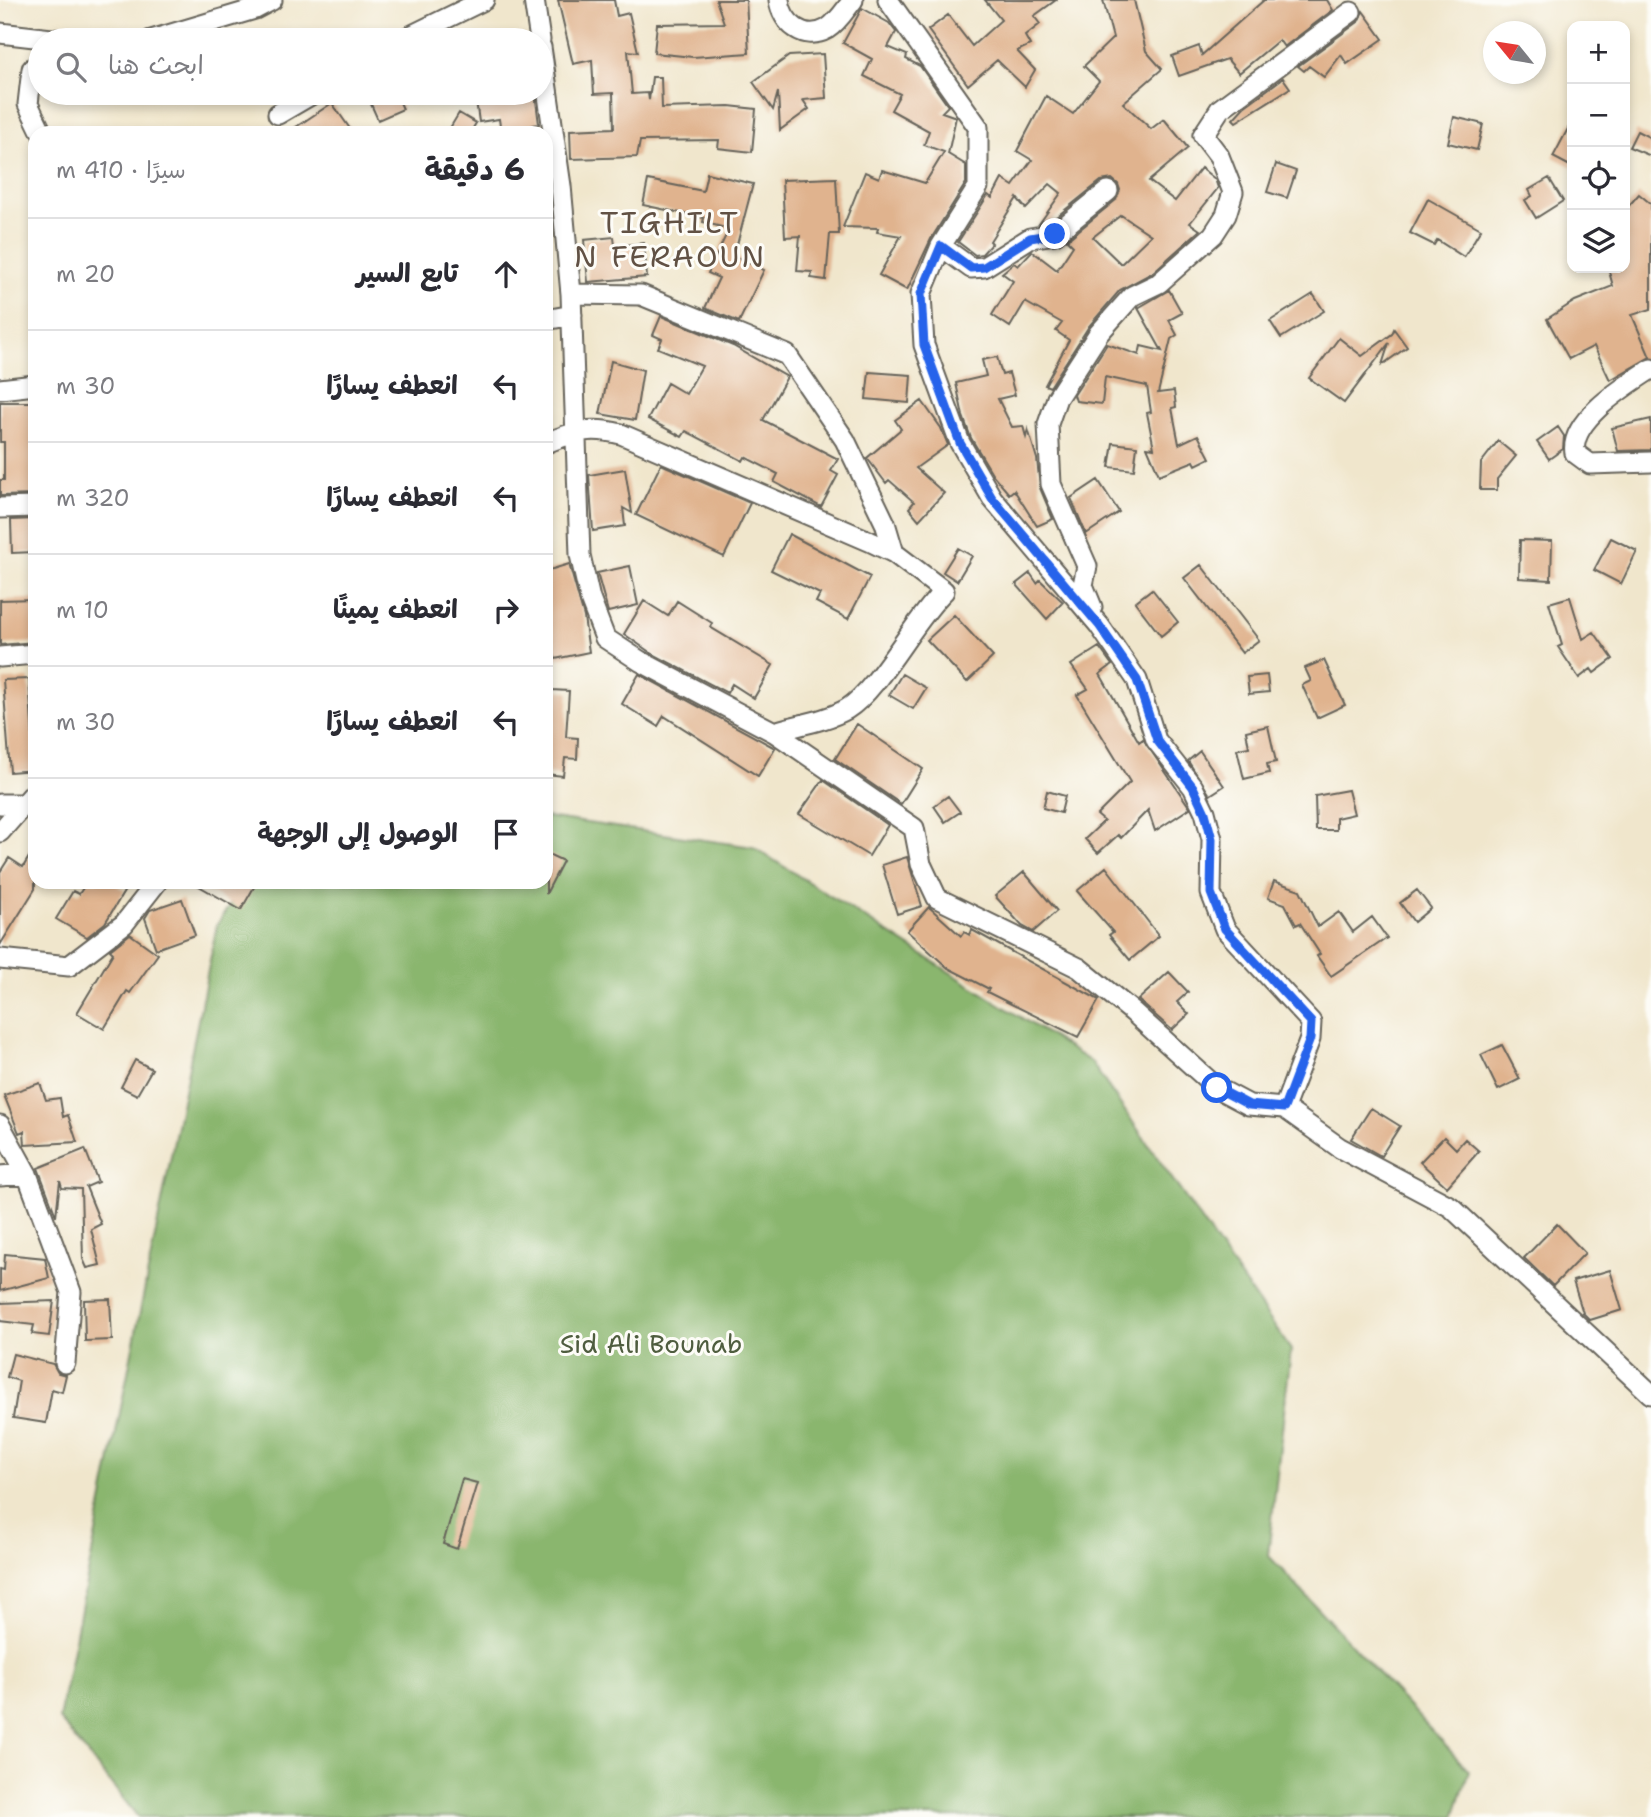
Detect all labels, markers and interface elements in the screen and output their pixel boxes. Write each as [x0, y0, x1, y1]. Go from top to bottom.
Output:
north arrow [1483, 21, 1546, 84]
map controls [1567, 21, 1630, 273]
button: + [1567, 21, 1630, 84]
search box [28, 28, 553, 105]
text: ابحث هنا [108, 47, 204, 82]
icon: search [52, 48, 90, 86]
button: − [1567, 84, 1630, 147]
button: locate [1567, 147, 1630, 210]
text: 6 دقيقة [424, 149, 525, 190]
text: سيرًا · 410 m [56, 155, 186, 185]
district label: TIGHILT N FERAOUN [574, 202, 766, 277]
button: layers [1567, 210, 1630, 273]
route end [1039, 218, 1070, 249]
text: تابع السير [356, 255, 458, 290]
icon: ahead [487, 255, 525, 293]
text: 20 m [56, 259, 115, 289]
text: انعطف يسارًا [326, 367, 458, 402]
icon: left [487, 367, 525, 405]
text: 30 m [56, 371, 115, 401]
text: انعطف يسارًا [326, 479, 458, 514]
icon: left [487, 479, 525, 517]
text: 320 m [56, 483, 130, 513]
text: انعطف يمينًا [333, 591, 458, 626]
icon: right [487, 591, 525, 629]
text: 10 m [56, 595, 109, 625]
text: انعطف يسارًا [326, 703, 458, 738]
icon: left [487, 703, 525, 741]
text: 30 m [56, 707, 115, 737]
text: الوصول إلى الوجهة [257, 815, 458, 850]
icon: arrive [487, 815, 525, 853]
route start [1201, 1072, 1232, 1103]
park label: Sid Ali Bounab [560, 1326, 742, 1361]

